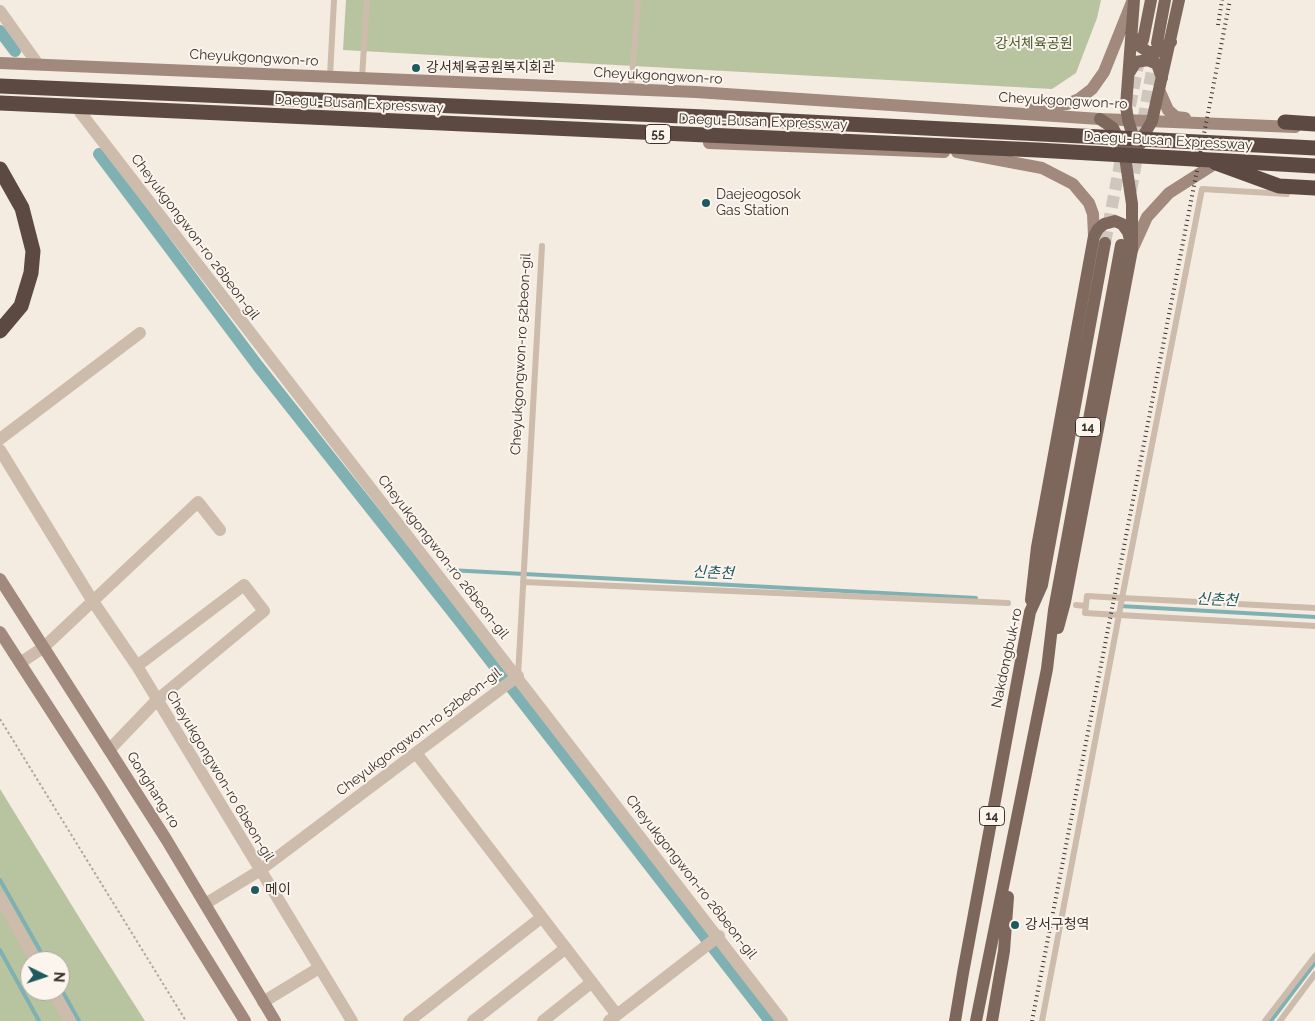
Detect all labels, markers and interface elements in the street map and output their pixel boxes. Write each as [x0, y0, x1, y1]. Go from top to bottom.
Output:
park label: 강서체육공원 [995, 36, 1073, 52]
street label: Cheyukgongwon-ro [189, 46, 319, 70]
place label: 강서체육공원복지회관 [426, 60, 555, 76]
marker: 강서체육공원복지회관 [410, 62, 422, 74]
street label: Cheyukgongwon-ro [593, 64, 723, 88]
street label: Cheyukgongwon-ro [998, 89, 1128, 113]
street label: Daegu-Busan Expressway [274, 91, 444, 117]
street label: Daegu-Busan Expressway [678, 111, 848, 133]
road number: 55 [646, 125, 670, 144]
street label: Daegu-Busan Expressway [1083, 128, 1253, 154]
street label: Cheyukgongwon-ro 26beon-gil [127, 151, 263, 323]
place label: Daejeogosok Gas Station [716, 187, 801, 220]
marker: Daejeogosok Gas Station [700, 197, 712, 209]
street label: Cheyukgongwon-ro 52beon-gil [507, 253, 535, 455]
road number: 14 [1076, 418, 1100, 437]
street label: Cheyukgongwon-ro 26beon-gil [374, 472, 512, 642]
water label: 신촌천 [692, 563, 734, 583]
water label: 신촌천 [1196, 590, 1238, 610]
street label: Nakdongbuk-ro [988, 606, 1026, 710]
street label: Cheyukgongwon-ro 52beon-gil [333, 664, 505, 800]
street label: Cheyukgongwon-ro 6beon-gil [162, 688, 278, 864]
street label: Gonghang-ro [123, 749, 183, 831]
street label: Cheyukgongwon-ro 26beon-gil [622, 792, 760, 962]
road number: 14 [980, 806, 1004, 826]
place label: 메이 [265, 882, 291, 898]
marker: 메이 [249, 884, 261, 896]
place label: 강서구청역 [1025, 917, 1089, 933]
marker: 강서구청역 [1009, 919, 1021, 931]
north arrow [20, 951, 70, 1001]
text: N [51, 971, 67, 983]

